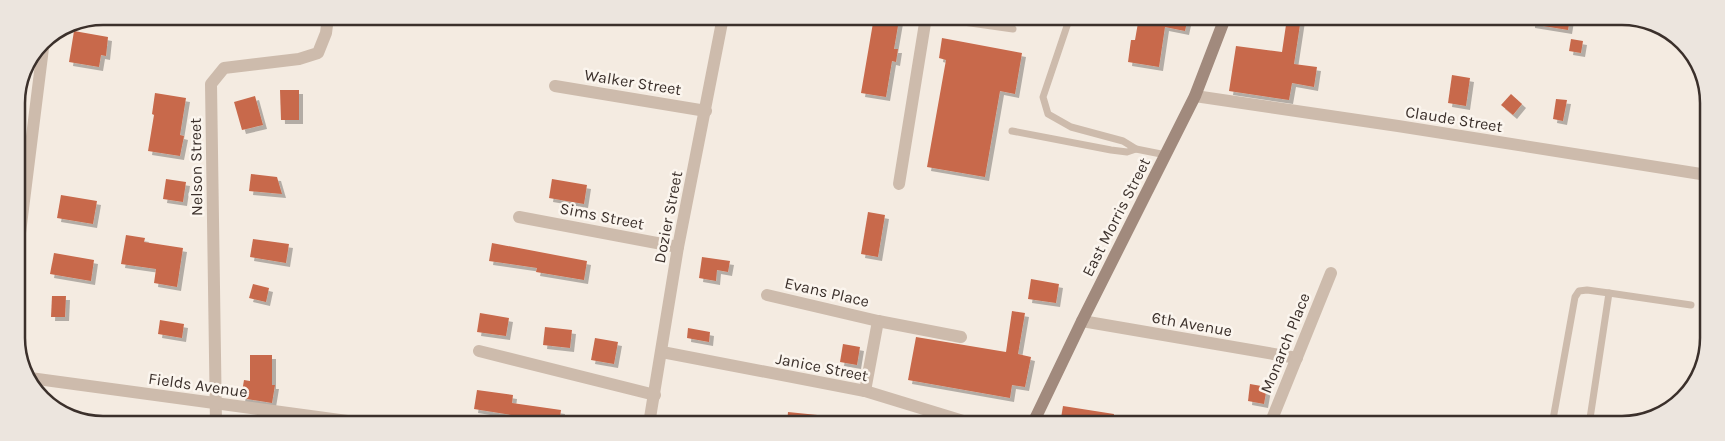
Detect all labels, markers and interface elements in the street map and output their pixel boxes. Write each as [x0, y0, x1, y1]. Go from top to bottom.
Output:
street label: Walker Street [583, 65, 683, 99]
street label: Claude Street [1404, 102, 1504, 136]
street label: Nelson Street [186, 118, 206, 216]
street label: East Morris Street [1078, 154, 1154, 280]
street label: Dozier Street [650, 169, 686, 265]
street label: Sims Street [558, 199, 646, 233]
street label: Evans Place [783, 273, 871, 311]
street label: Monarch Place [1256, 290, 1314, 396]
street label: 6th Avenue [1150, 308, 1234, 340]
street label: Janice Street [774, 349, 870, 385]
street label: Fields Avenue [147, 369, 249, 401]

